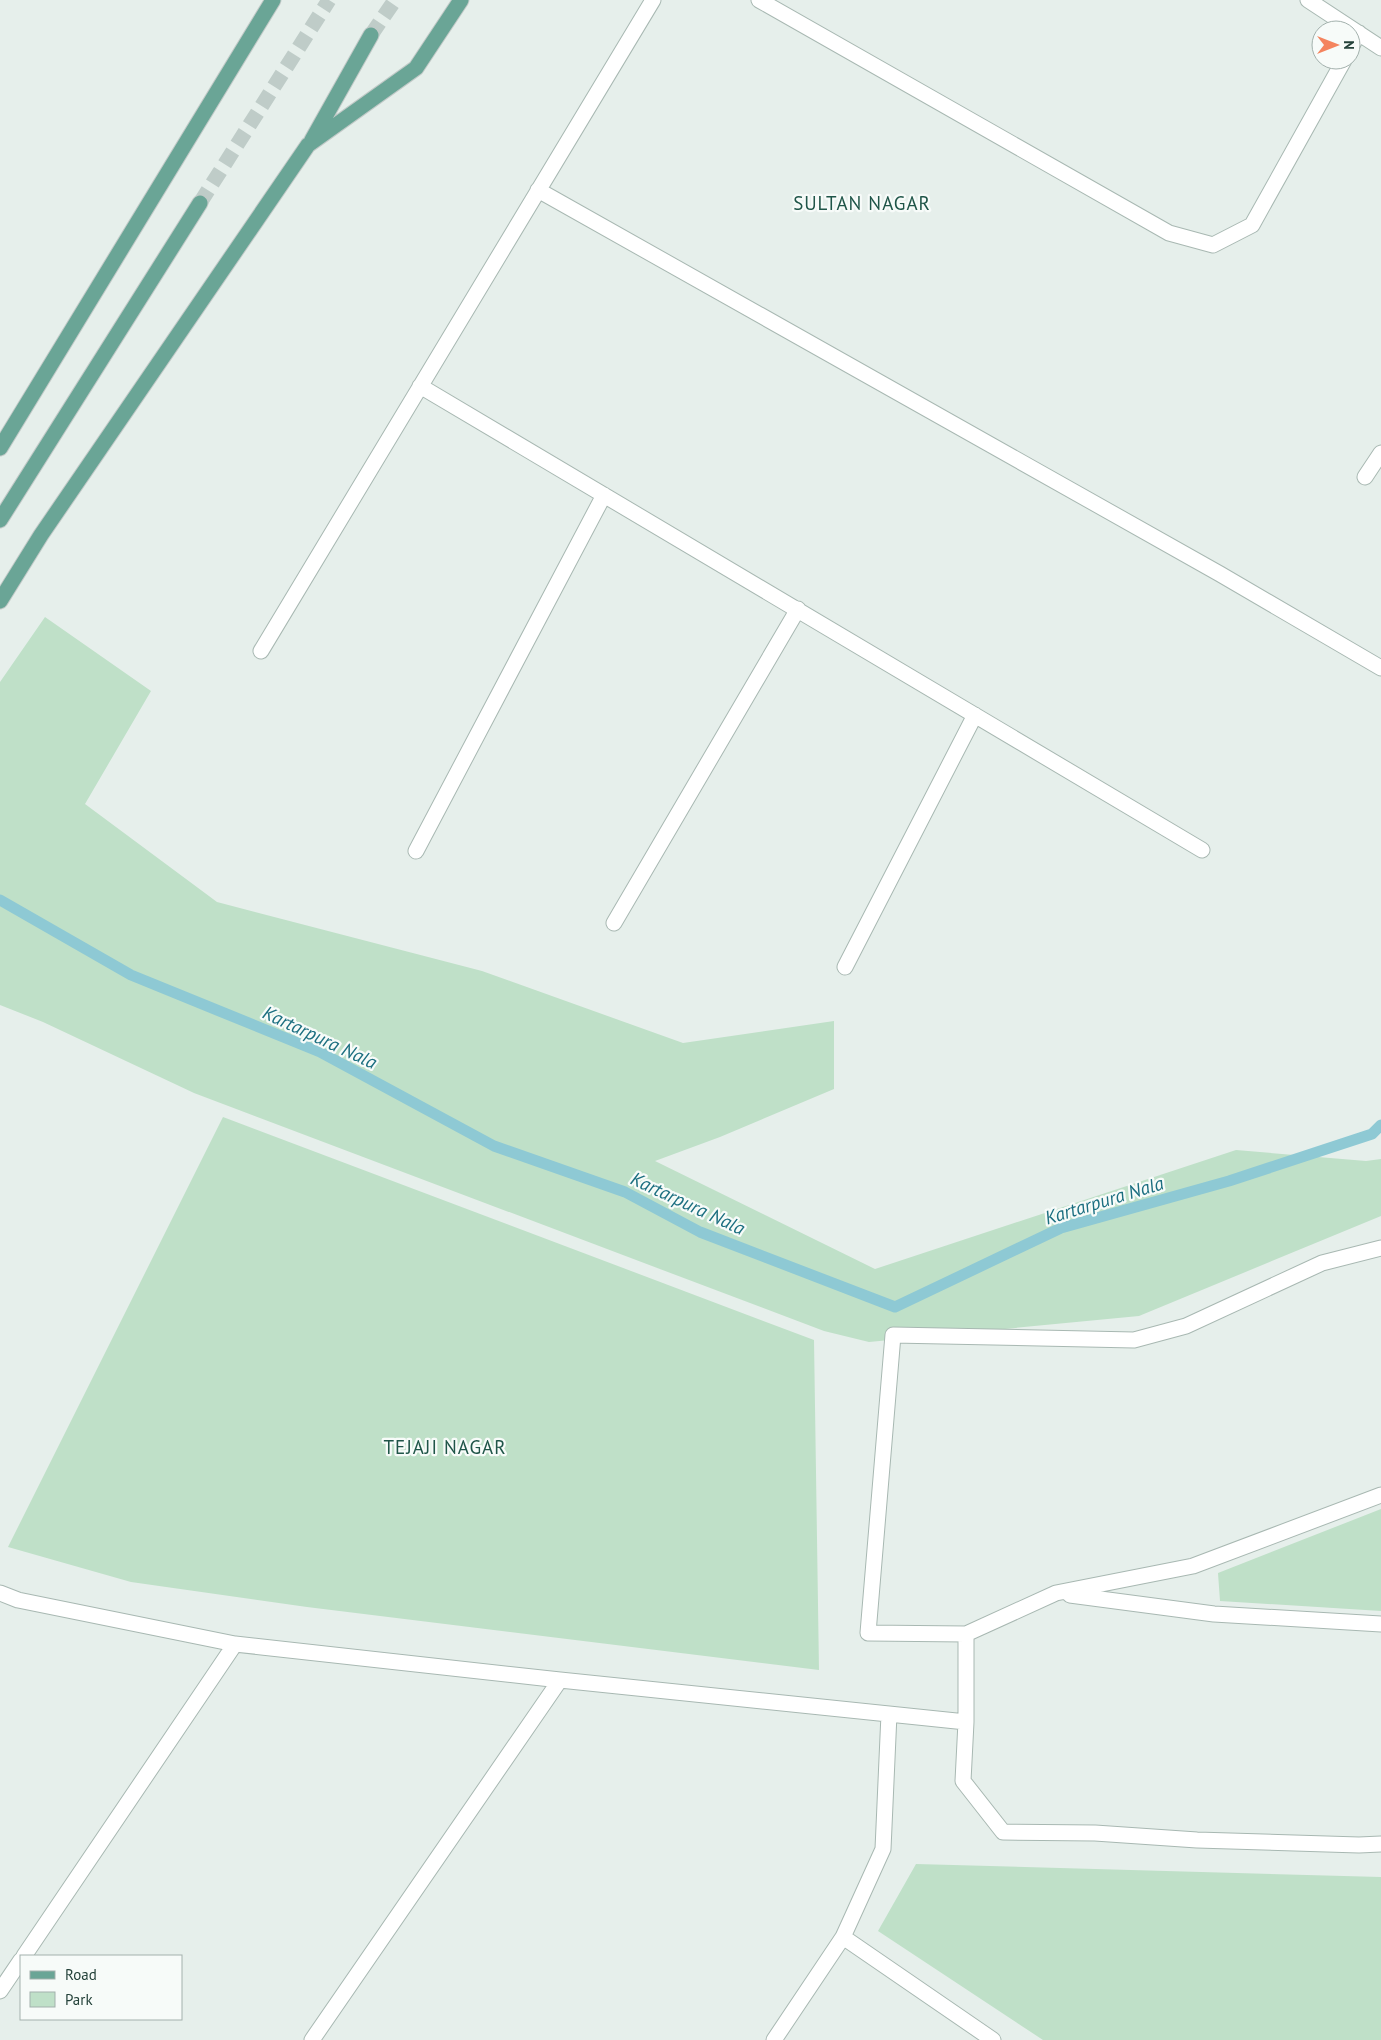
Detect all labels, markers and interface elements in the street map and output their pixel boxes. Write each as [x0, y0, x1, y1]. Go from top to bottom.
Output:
north arrow [1311, 20, 1361, 70]
text: N [1340, 40, 1358, 50]
district label: SULTAN NAGAR [793, 191, 931, 215]
water label: Kartarpura Nala [259, 1000, 382, 1074]
water label: Kartarpura Nala [627, 1166, 750, 1240]
water label: Kartarpura Nala [1042, 1170, 1167, 1229]
district label: TEJAJI NAGAR [384, 1435, 506, 1459]
legend [20, 1955, 182, 2020]
text: Road [65, 1965, 97, 1984]
text: Park [65, 1990, 93, 2009]

